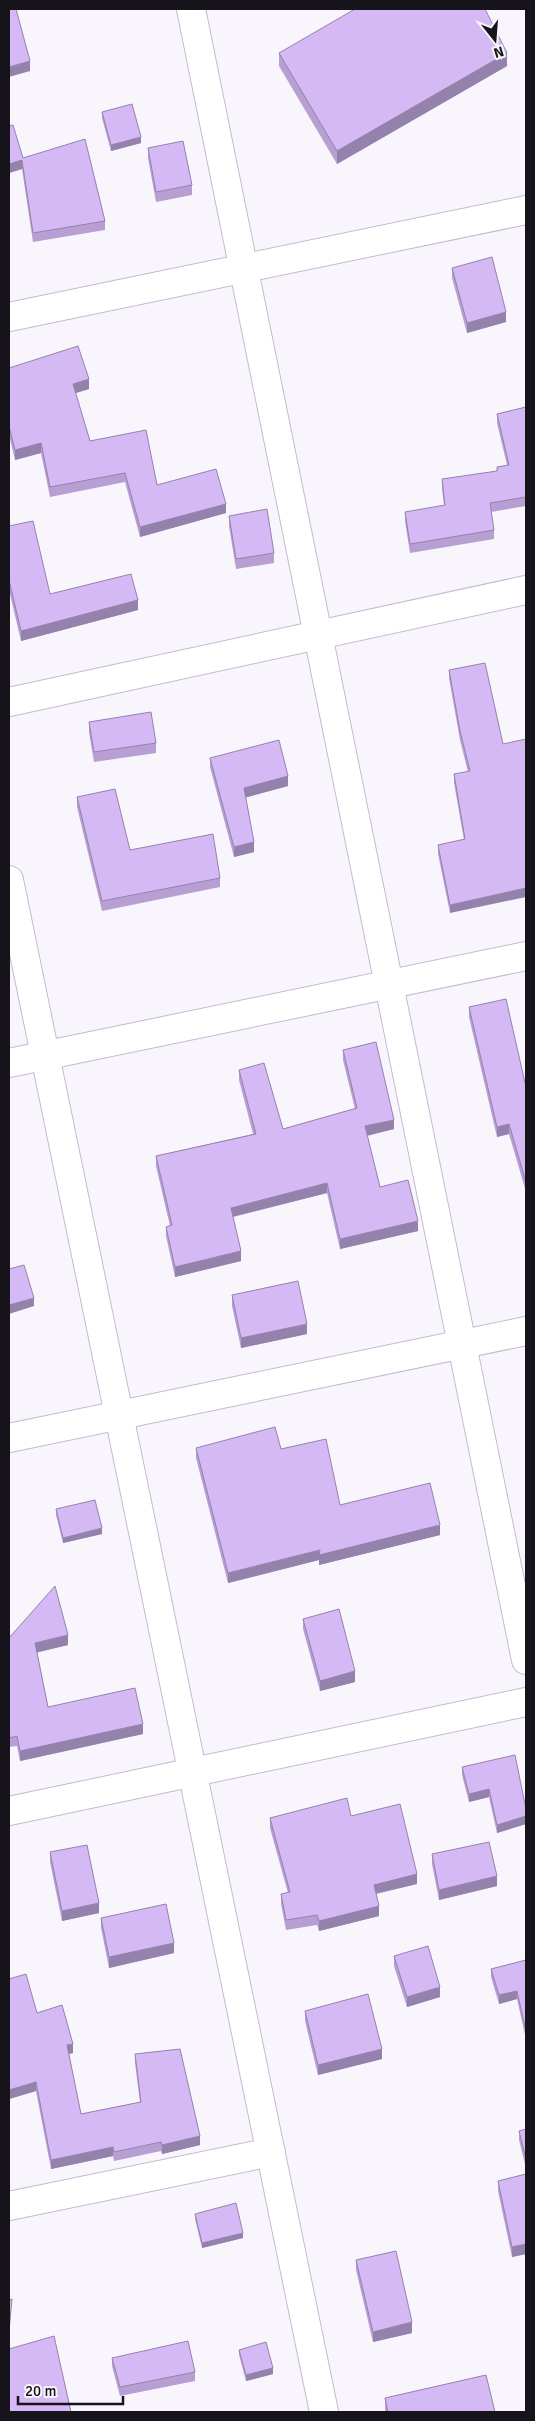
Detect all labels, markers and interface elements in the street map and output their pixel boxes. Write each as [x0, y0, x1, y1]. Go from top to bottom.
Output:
north arrow [470, 15, 520, 65]
text: N [492, 42, 506, 62]
scale bar [18, 2374, 122, 2406]
text: 20 m [25, 2382, 56, 2400]

